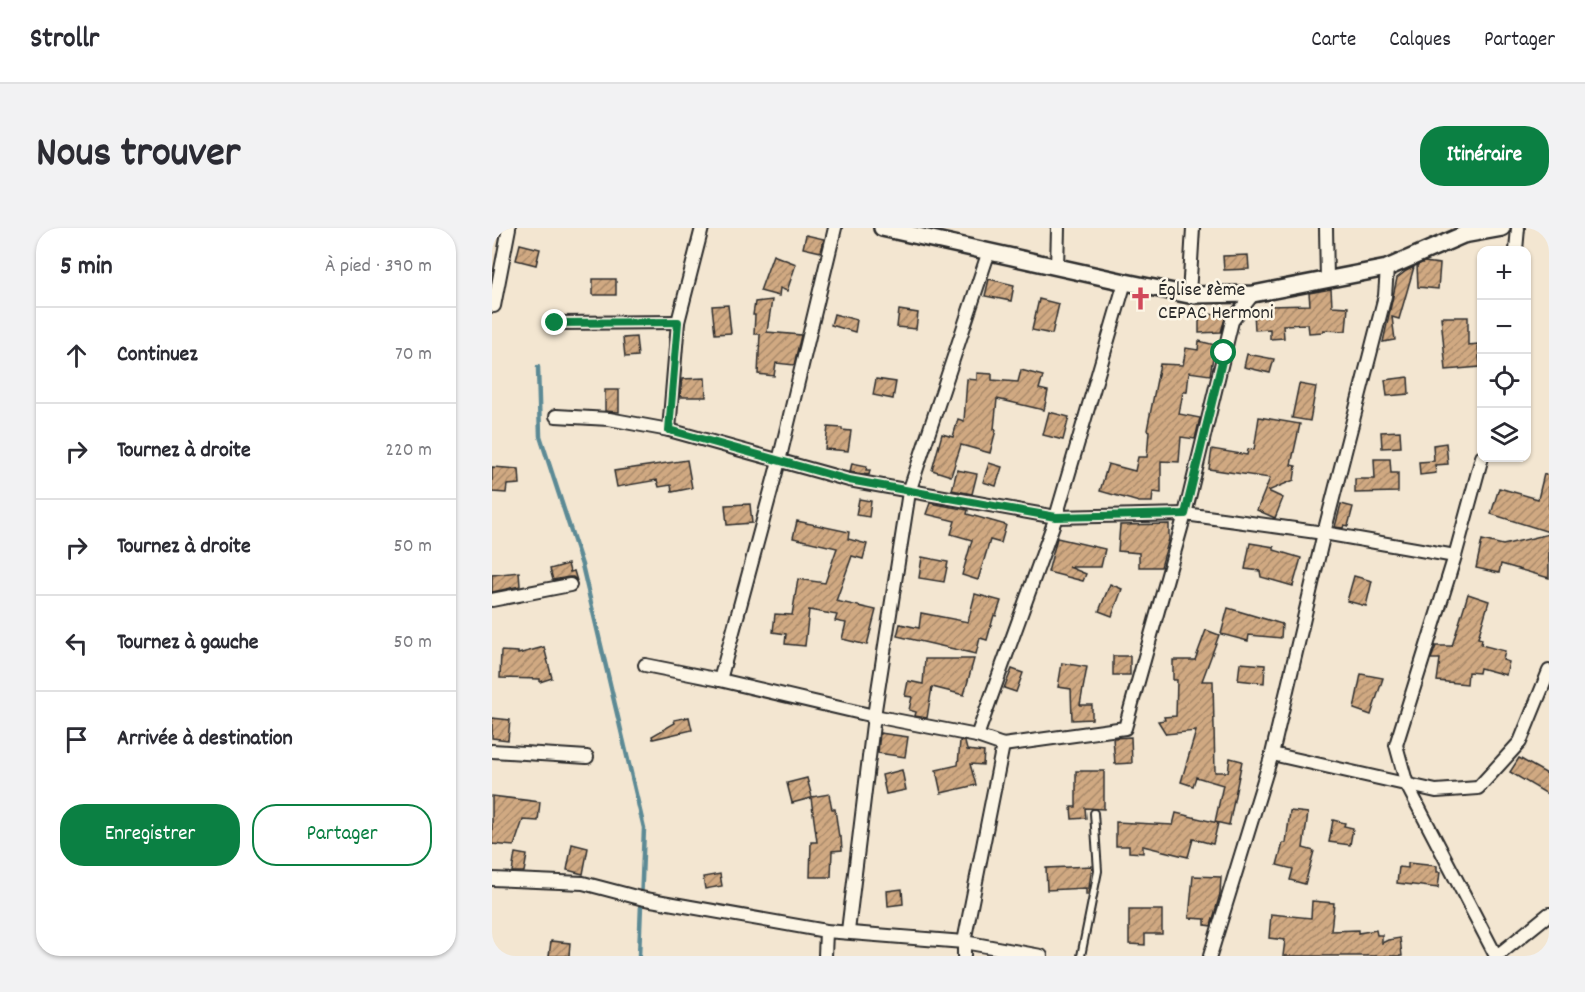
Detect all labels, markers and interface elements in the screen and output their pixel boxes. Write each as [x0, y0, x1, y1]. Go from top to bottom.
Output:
text: Strollr [30, 21, 99, 61]
text: Carte [1311, 26, 1356, 56]
text: Calques [1389, 26, 1451, 56]
text: Partager [1484, 26, 1555, 56]
text: Nous trouver [36, 126, 240, 186]
button: Itinéraire [1420, 126, 1549, 186]
map controls [1477, 246, 1531, 462]
button: + [1477, 246, 1531, 300]
text: 5 min [60, 249, 113, 286]
text: À pied · 390 m [325, 253, 432, 281]
place label: Église 8ème CEPAC Hermoni [1158, 277, 1274, 328]
church icon: Église 8ème CEPAC Hermoni [1127, 286, 1153, 312]
button: − [1477, 300, 1531, 354]
route end [541, 309, 567, 335]
icon: ahead [60, 339, 93, 372]
route start [1210, 339, 1236, 365]
text: Continuez [117, 340, 198, 371]
text: 70 m [395, 341, 432, 369]
button: locate [1477, 354, 1531, 408]
button: layers [1477, 408, 1531, 462]
icon: right [60, 435, 93, 468]
text: Tournez à droite [117, 436, 251, 467]
text: 220 m [385, 437, 432, 465]
icon: right [60, 531, 93, 564]
text: Tournez à droite [117, 532, 251, 563]
text: 50 m [394, 533, 432, 561]
icon: left [60, 627, 93, 660]
text: Tournez à gauche [117, 628, 259, 659]
text: 50 m [394, 629, 432, 657]
icon: arrive [60, 723, 93, 756]
text: Arrivée à destination [117, 724, 293, 755]
button: Enregistrer [60, 804, 240, 866]
button: Partager [252, 804, 432, 866]

